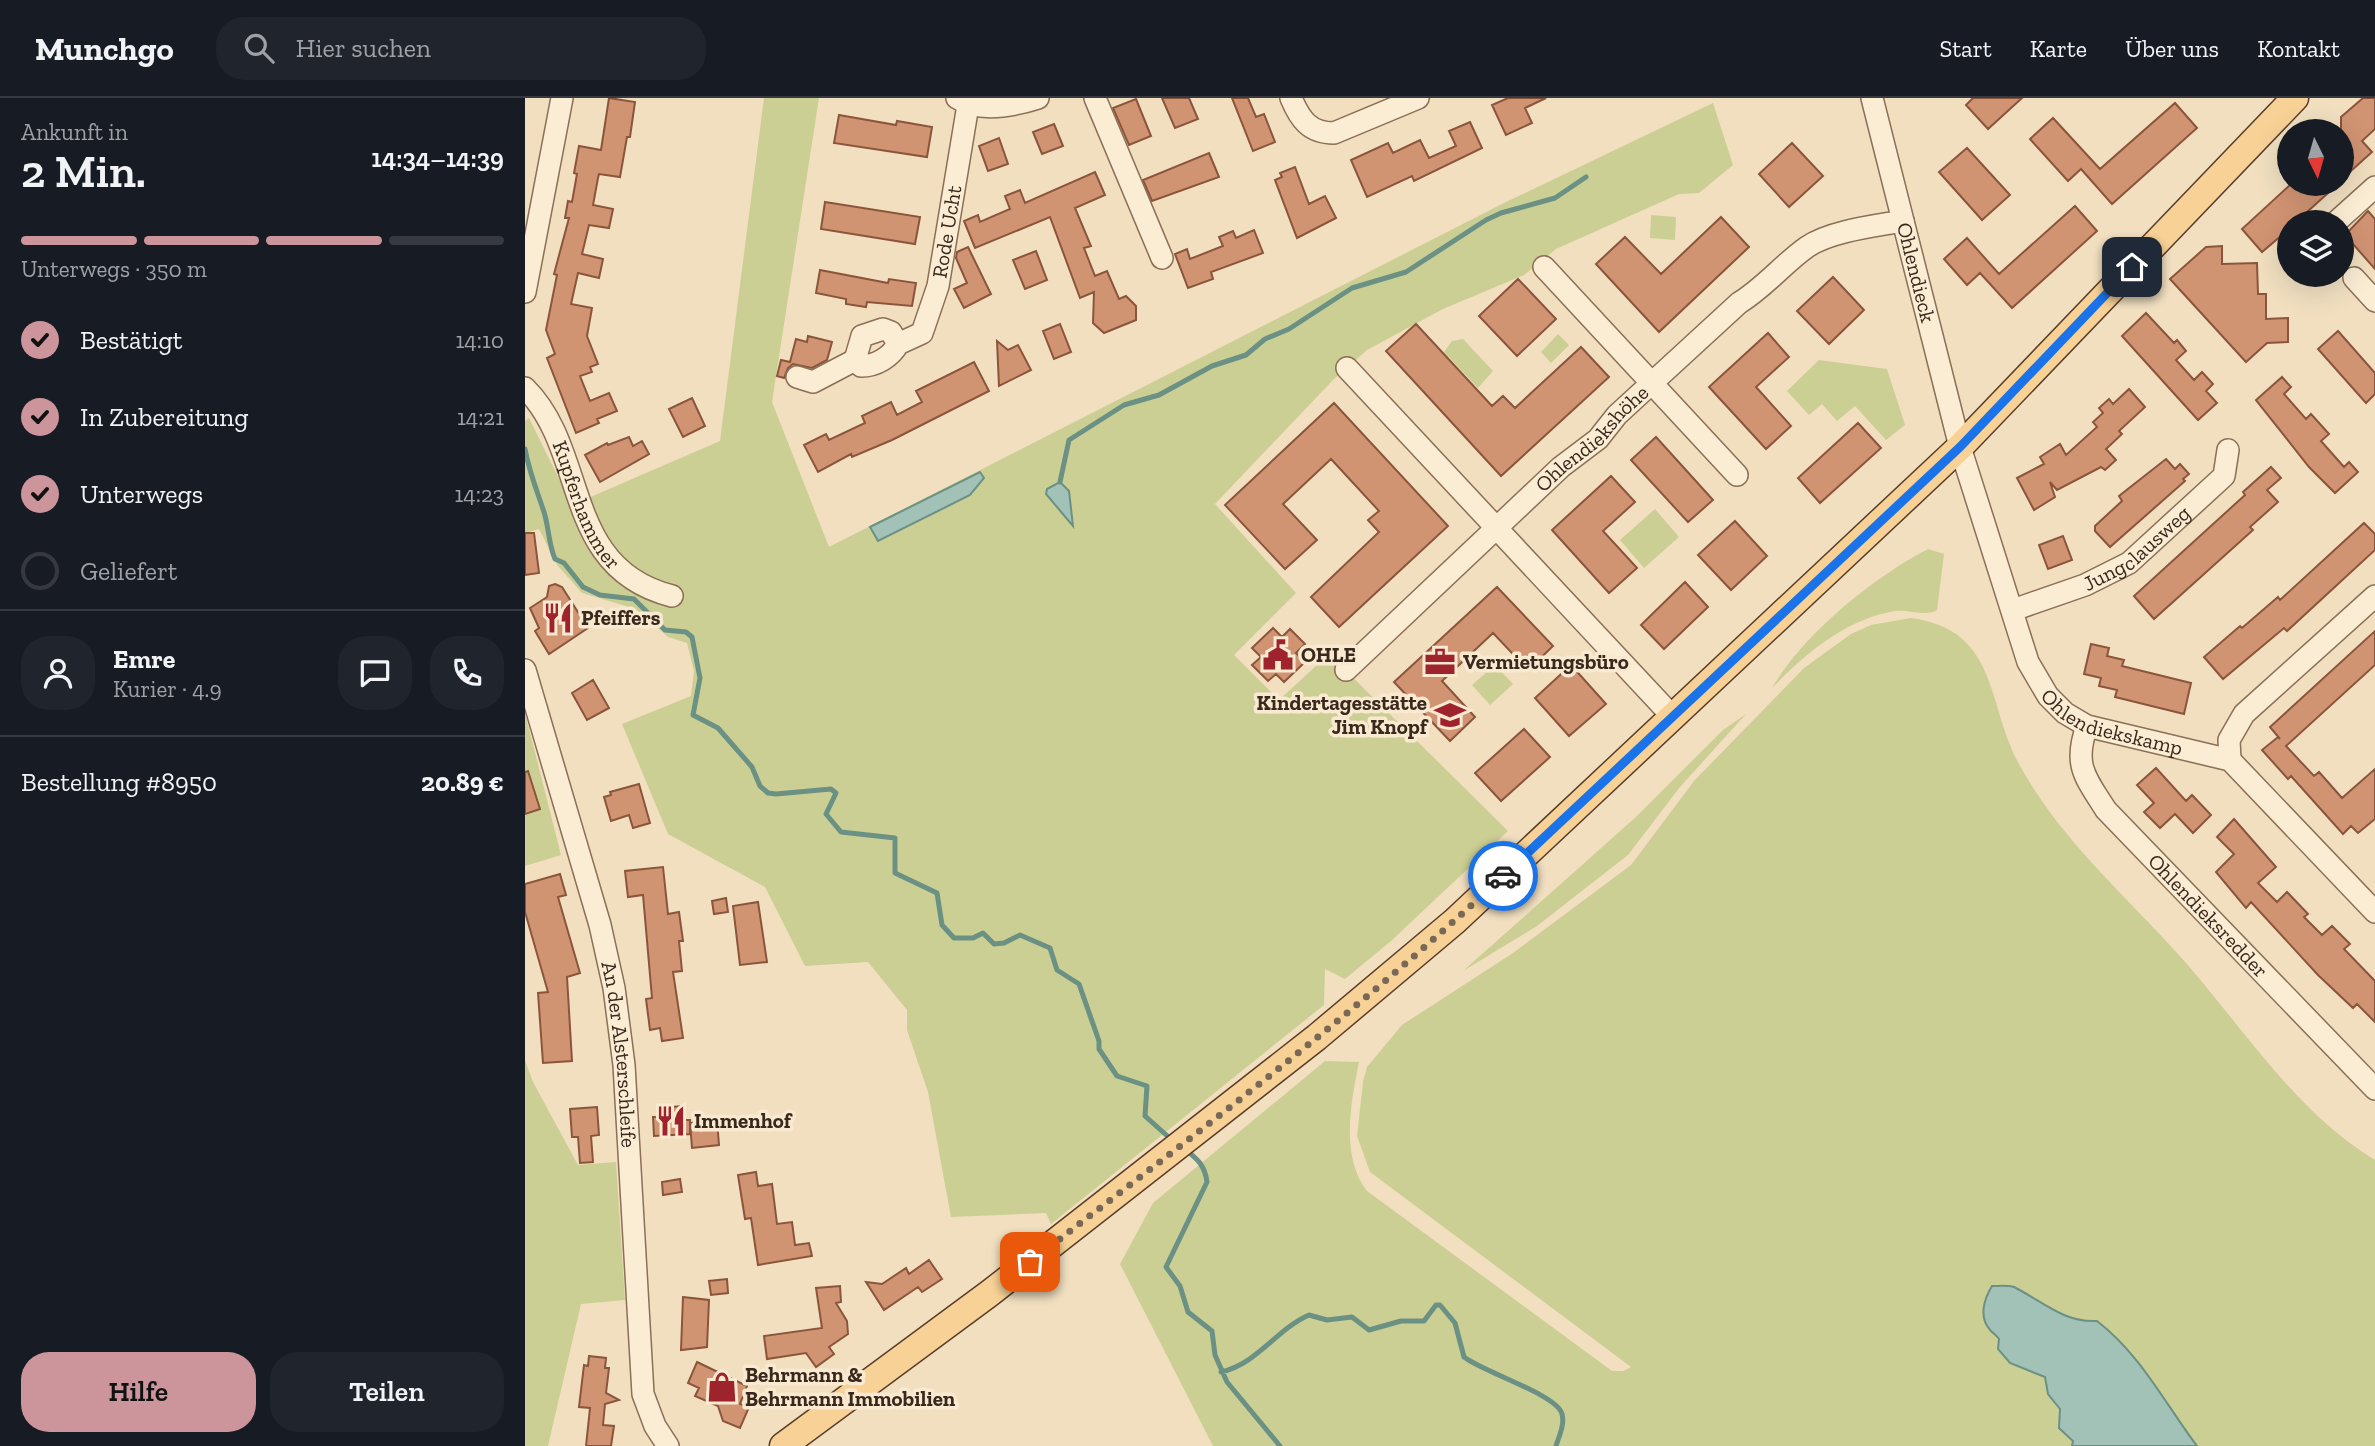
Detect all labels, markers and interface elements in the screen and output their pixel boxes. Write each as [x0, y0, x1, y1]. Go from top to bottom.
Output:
search box [216, 17, 706, 80]
text: Munchgo [35, 29, 174, 68]
icon: search [240, 29, 278, 67]
text: Hier suchen [296, 32, 431, 64]
text: Start [1939, 34, 1992, 63]
text: Karte [2030, 34, 2087, 63]
text: Über uns [2125, 34, 2219, 63]
text: Kontakt [2257, 34, 2340, 63]
text: Ankunft in [21, 118, 128, 146]
north arrow [2277, 119, 2354, 196]
map controls [2277, 119, 2354, 287]
text: 14:34–14:39 [371, 142, 504, 174]
text: 2 Min. [21, 144, 146, 199]
street label: Rode Ucht [927, 183, 966, 280]
button: layers [2277, 210, 2354, 287]
street label: Ohlendieck [1892, 220, 1941, 325]
pin [2102, 237, 2162, 297]
icon: home [2113, 248, 2151, 286]
text: Unterwegs · 350 m [21, 255, 207, 283]
icon: check [21, 321, 59, 359]
text: Bestätigt [80, 324, 182, 356]
text: 14:10 [455, 326, 504, 354]
street label: Ohlendiekshöhe [1530, 379, 1653, 497]
icon: check [21, 398, 59, 436]
text: In Zubereitung [80, 401, 248, 433]
text: 14:21 [457, 403, 504, 431]
street label: Kupferhammer [548, 437, 626, 574]
icon: check [21, 475, 59, 513]
text: Unterwegs [80, 478, 203, 510]
text: 14:23 [455, 480, 504, 508]
street label: Jungclausweg [2079, 500, 2195, 596]
text: Geliefert [80, 555, 178, 587]
restaurant icon: Pfeiffers [541, 601, 575, 635]
place label: Pfeiffers [581, 605, 661, 630]
button: person [21, 636, 95, 710]
button: chat [338, 636, 412, 710]
button: phone [430, 636, 504, 710]
public building icon: OHLE [1261, 638, 1295, 672]
place label: OHLE [1301, 642, 1356, 667]
text: Emre [113, 643, 175, 675]
office icon: Vermietungsbüro [1423, 645, 1457, 679]
place label: Vermietungsbüro [1463, 649, 1629, 674]
text: Kurier · 4.9 [113, 675, 222, 703]
street label: Ohlendiekskamp [2036, 683, 2185, 760]
place label: Kindertagesstätte Jim Knopf [1257, 690, 1429, 739]
school or university icon: Kindertagesstätte Jim Knopf [1433, 698, 1467, 732]
text: Bestellung #8950 [21, 766, 217, 798]
text: 20.89 € [421, 766, 504, 798]
courier [1468, 841, 1538, 911]
street label: Ohlendieksredder [2143, 848, 2274, 982]
icon: car [1484, 857, 1522, 895]
street label: An der Alsterschleife [596, 959, 642, 1149]
restaurant icon: Immenhof [654, 1104, 688, 1138]
place label: Immenhof [694, 1108, 793, 1133]
pin [1000, 1232, 1060, 1292]
icon: bag [1011, 1243, 1049, 1281]
button: Hilfe [21, 1352, 256, 1432]
button: Teilen [270, 1352, 504, 1432]
place label: Behrmann & Behrmann Immobilien [745, 1362, 956, 1411]
shop icon: Behrmann & Behrmann Immobilien [705, 1370, 739, 1404]

